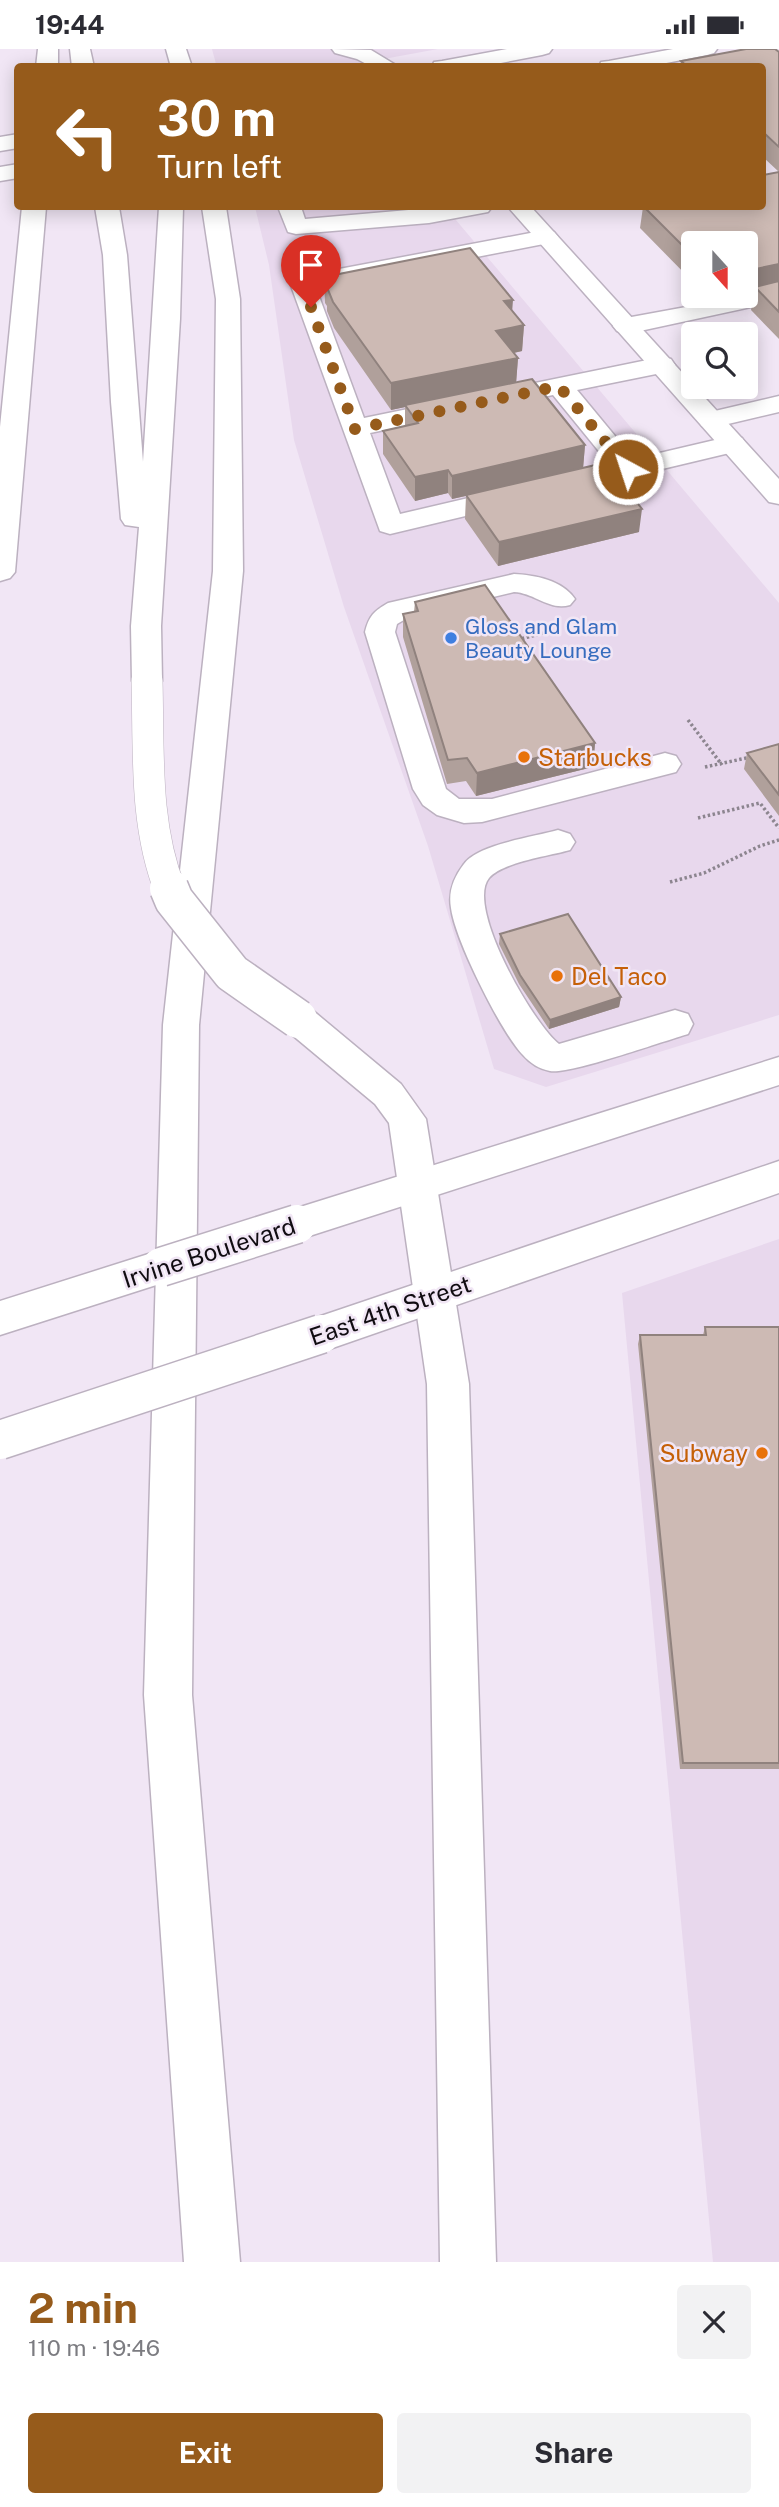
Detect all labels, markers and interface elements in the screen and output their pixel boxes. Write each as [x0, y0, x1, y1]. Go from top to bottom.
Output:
text: 19:44 [35, 9, 104, 40]
text: 30 m [157, 89, 276, 147]
icon: left [42, 91, 133, 182]
text: Turn left [157, 148, 282, 185]
north arrow [681, 231, 758, 308]
map controls [681, 231, 758, 399]
pin [281, 235, 341, 307]
icon: arrive [292, 246, 330, 284]
button: search [681, 322, 758, 399]
position arrow [591, 432, 665, 506]
place label: Gloss and Glam Beauty Lounge [465, 614, 617, 663]
marker: Gloss and Glam Beauty Lounge [443, 630, 459, 646]
place label: Starbucks [538, 743, 652, 771]
marker: Starbucks [516, 749, 532, 765]
place label: Del Taco [571, 962, 667, 990]
marker: Del Taco [549, 968, 565, 984]
street label: Irvine Boulevard [119, 1211, 299, 1293]
street label: East 4th Street [305, 1269, 475, 1351]
place label: Subway [660, 1439, 748, 1467]
marker: Subway [754, 1445, 770, 1461]
text: 2 min [28, 2283, 138, 2332]
button: close [677, 2285, 751, 2359]
text: 110 m · 19:46 [28, 2334, 160, 2361]
button: Exit [28, 2413, 383, 2493]
button: Share [397, 2413, 751, 2493]

